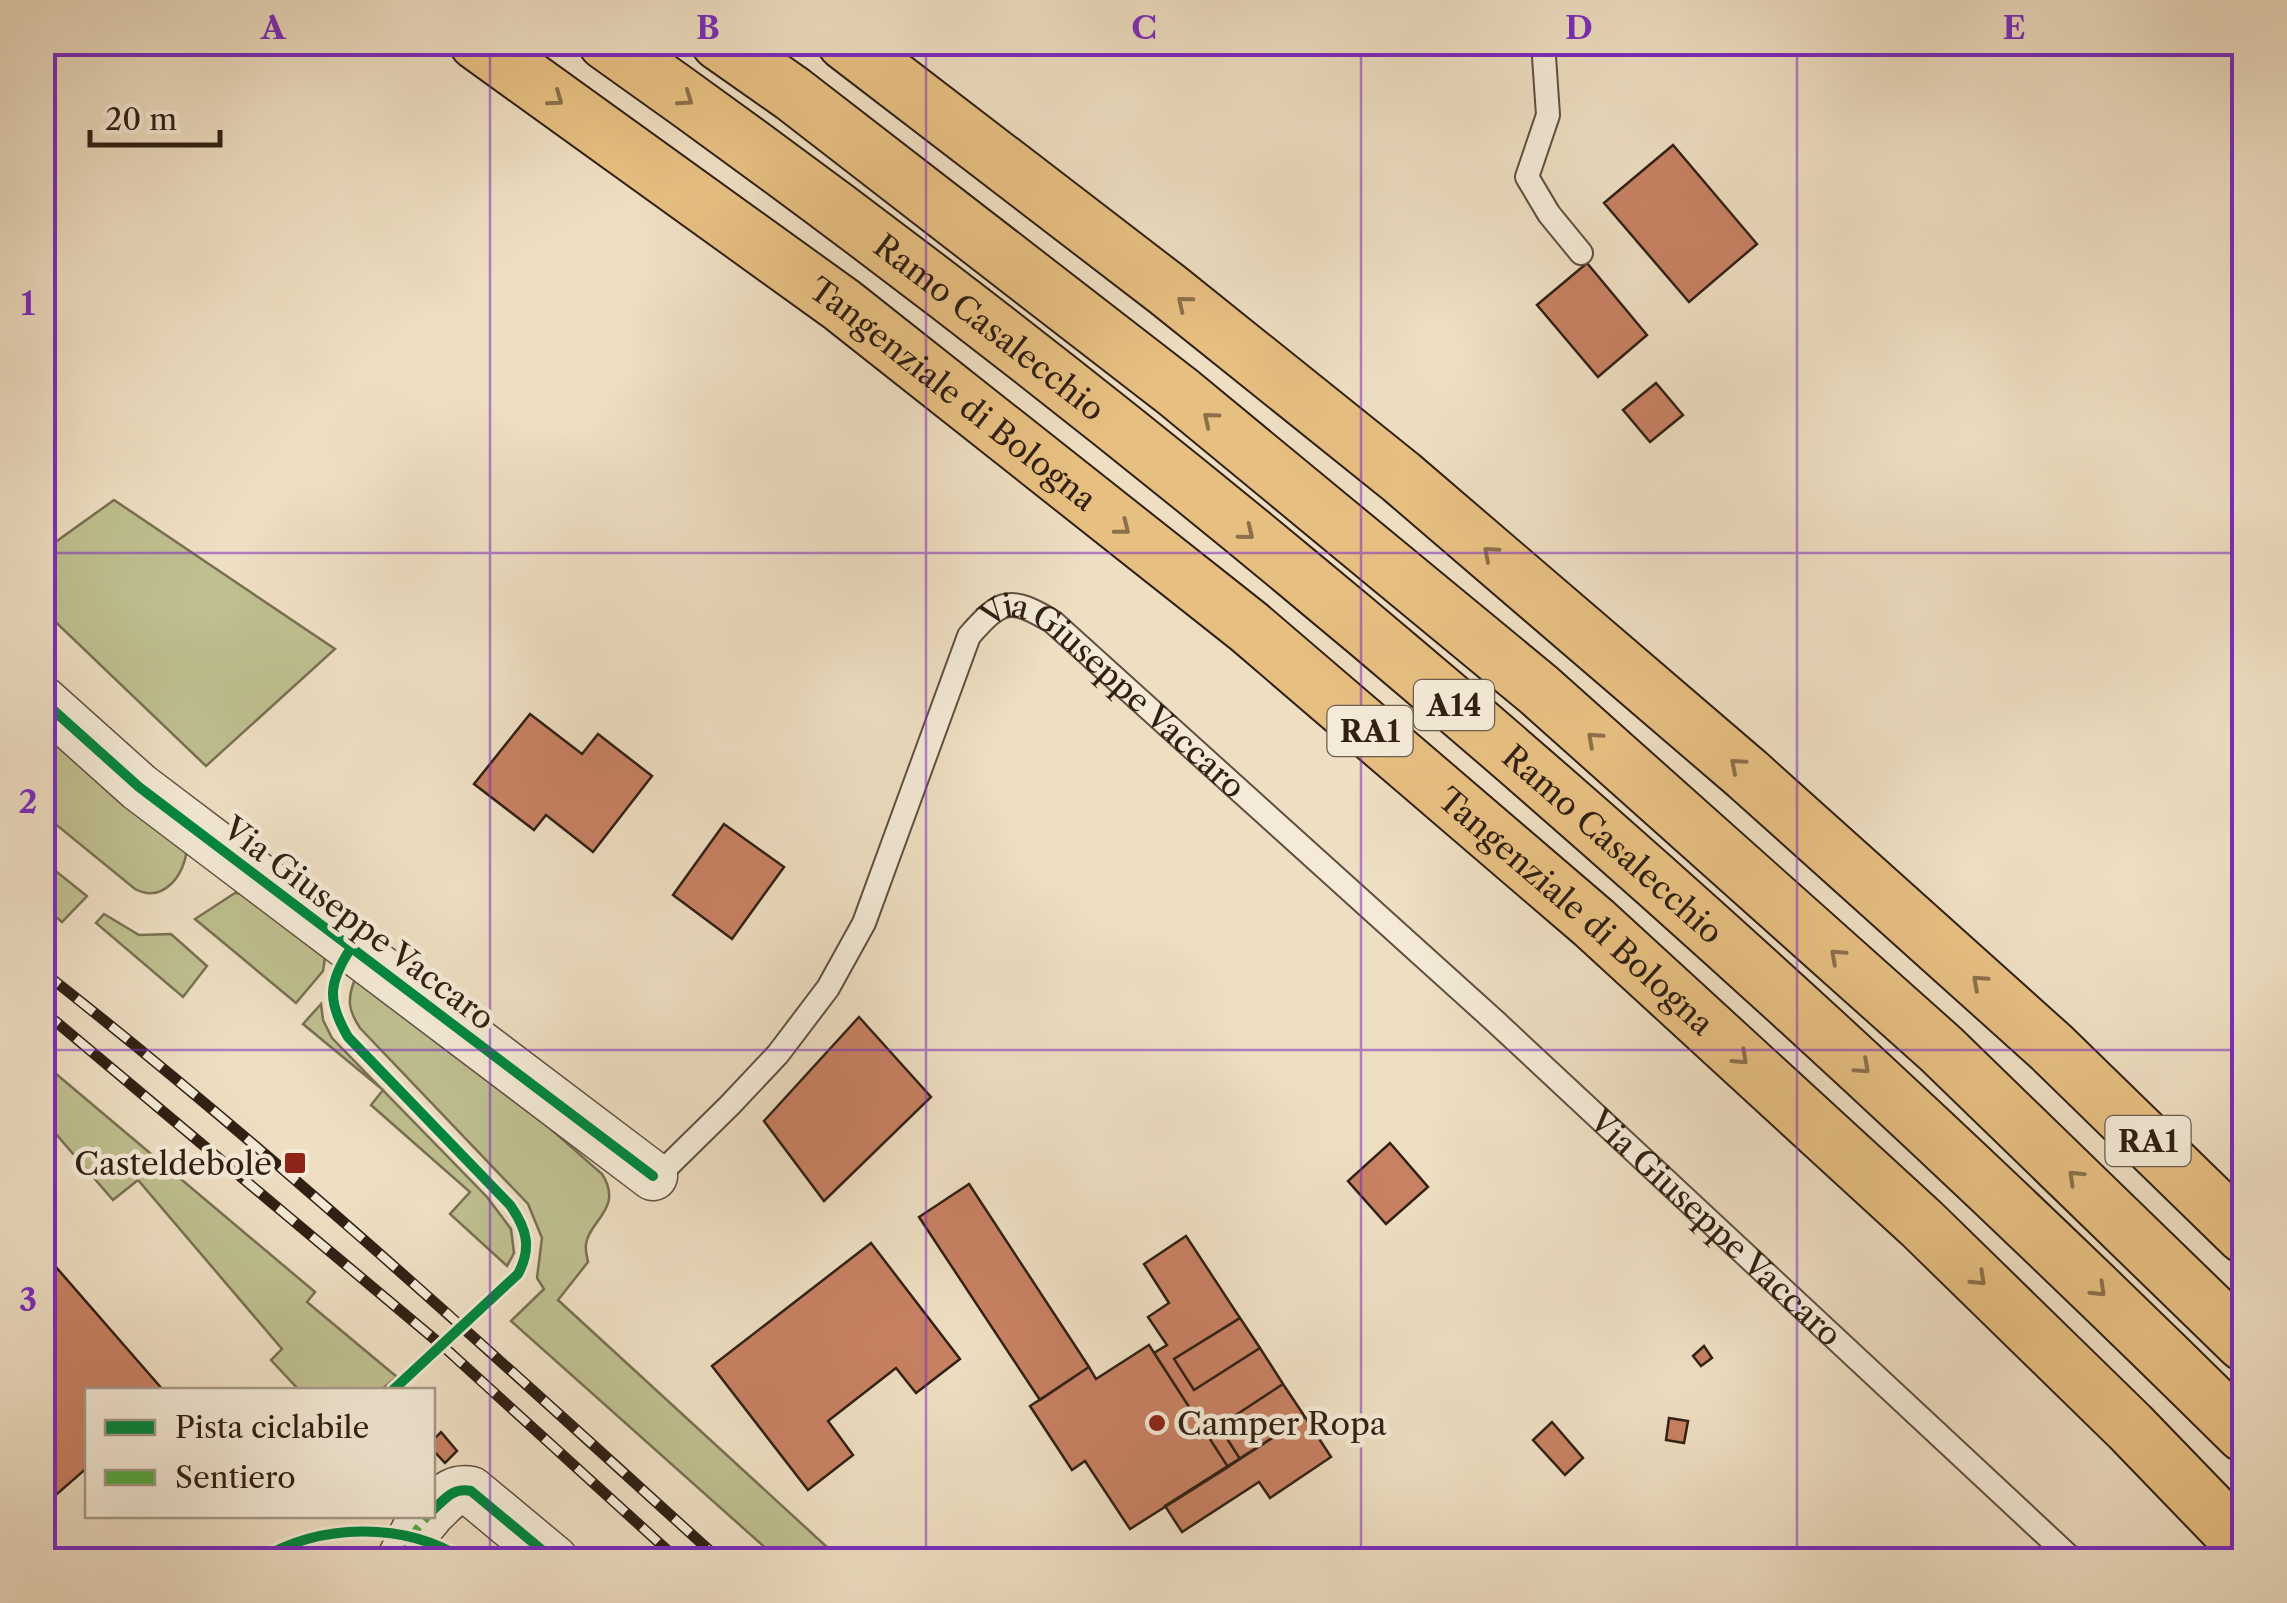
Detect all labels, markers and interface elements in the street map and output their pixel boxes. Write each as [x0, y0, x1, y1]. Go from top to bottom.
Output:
text: A [260, 8, 287, 47]
text: B [696, 8, 720, 47]
text: C [1131, 8, 1157, 47]
text: D [1565, 8, 1593, 47]
text: E [2002, 8, 2026, 47]
scale bar [90, 85, 220, 147]
one-way arrow [545, 87, 564, 106]
one-way arrow [674, 87, 693, 105]
text: 20 m [105, 101, 177, 138]
street label: Ramo Casalecchio [867, 225, 1113, 428]
street label: Tangenziale di Bologna [802, 269, 1105, 518]
text: 1 [21, 284, 36, 323]
one-way arrow [1178, 297, 1196, 315]
one-way arrow [1204, 413, 1222, 431]
one-way arrow [1111, 516, 1129, 533]
one-way arrow [1236, 521, 1254, 539]
one-way arrow [1483, 547, 1501, 565]
street label: Via Giuseppe Vaccaro [971, 585, 1254, 806]
road number: A14 [1414, 680, 1494, 730]
road number: RA1 [1328, 706, 1412, 756]
one-way arrow [1587, 733, 1606, 751]
street label: Ramo Casalecchio [1495, 736, 1731, 952]
one-way arrow [1730, 758, 1748, 776]
street label: Tangenziale di Bologna [1431, 779, 1722, 1043]
text: 2 [19, 782, 37, 821]
street label: Via Giuseppe Vaccaro [215, 808, 502, 1038]
one-way arrow [1830, 949, 1849, 967]
one-way arrow [1972, 976, 1991, 994]
one-way arrow [1729, 1046, 1748, 1064]
one-way arrow [1851, 1055, 1869, 1073]
street label: Via Giuseppe Vaccaro [1581, 1100, 1850, 1354]
road number: RA1 [2106, 1116, 2190, 1166]
place label: Casteldebole [74, 1144, 272, 1183]
marker: Casteldebole [282, 1150, 308, 1176]
one-way arrow [2068, 1171, 2087, 1189]
one-way arrow [1967, 1268, 1985, 1286]
one-way arrow [2087, 1278, 2106, 1296]
text: 3 [19, 1280, 37, 1319]
legend [85, 1388, 435, 1518]
place label: Camper Ropa [1177, 1404, 1387, 1443]
text: Pista ciclabile [175, 1409, 369, 1446]
marker: Camper Ropa [1146, 1412, 1168, 1434]
text: Sentiero [175, 1459, 296, 1496]

